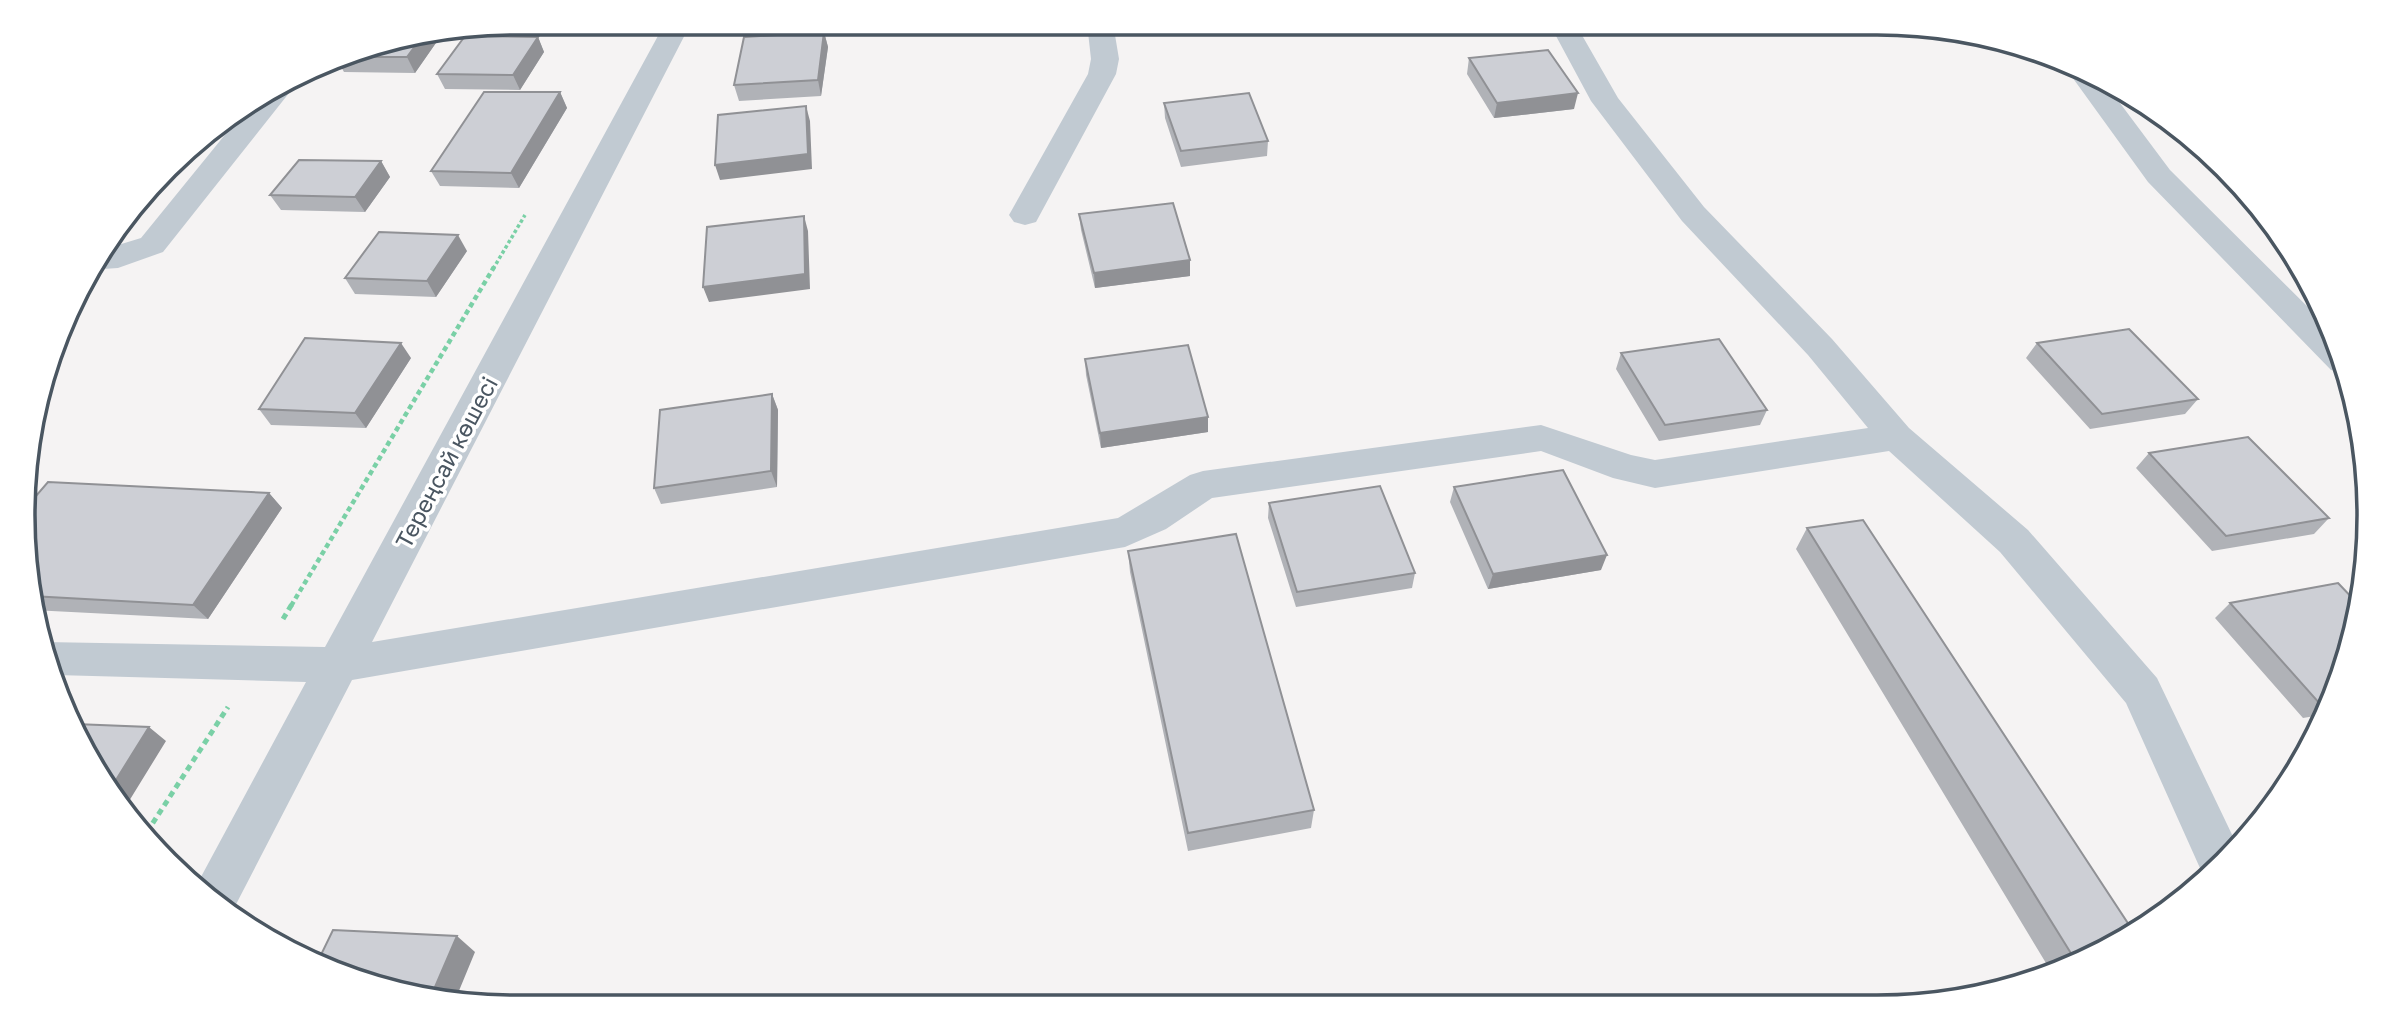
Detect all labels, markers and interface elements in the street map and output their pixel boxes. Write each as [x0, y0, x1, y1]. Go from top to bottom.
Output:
street label: Тереңсай көшесі [389, 372, 503, 552]

